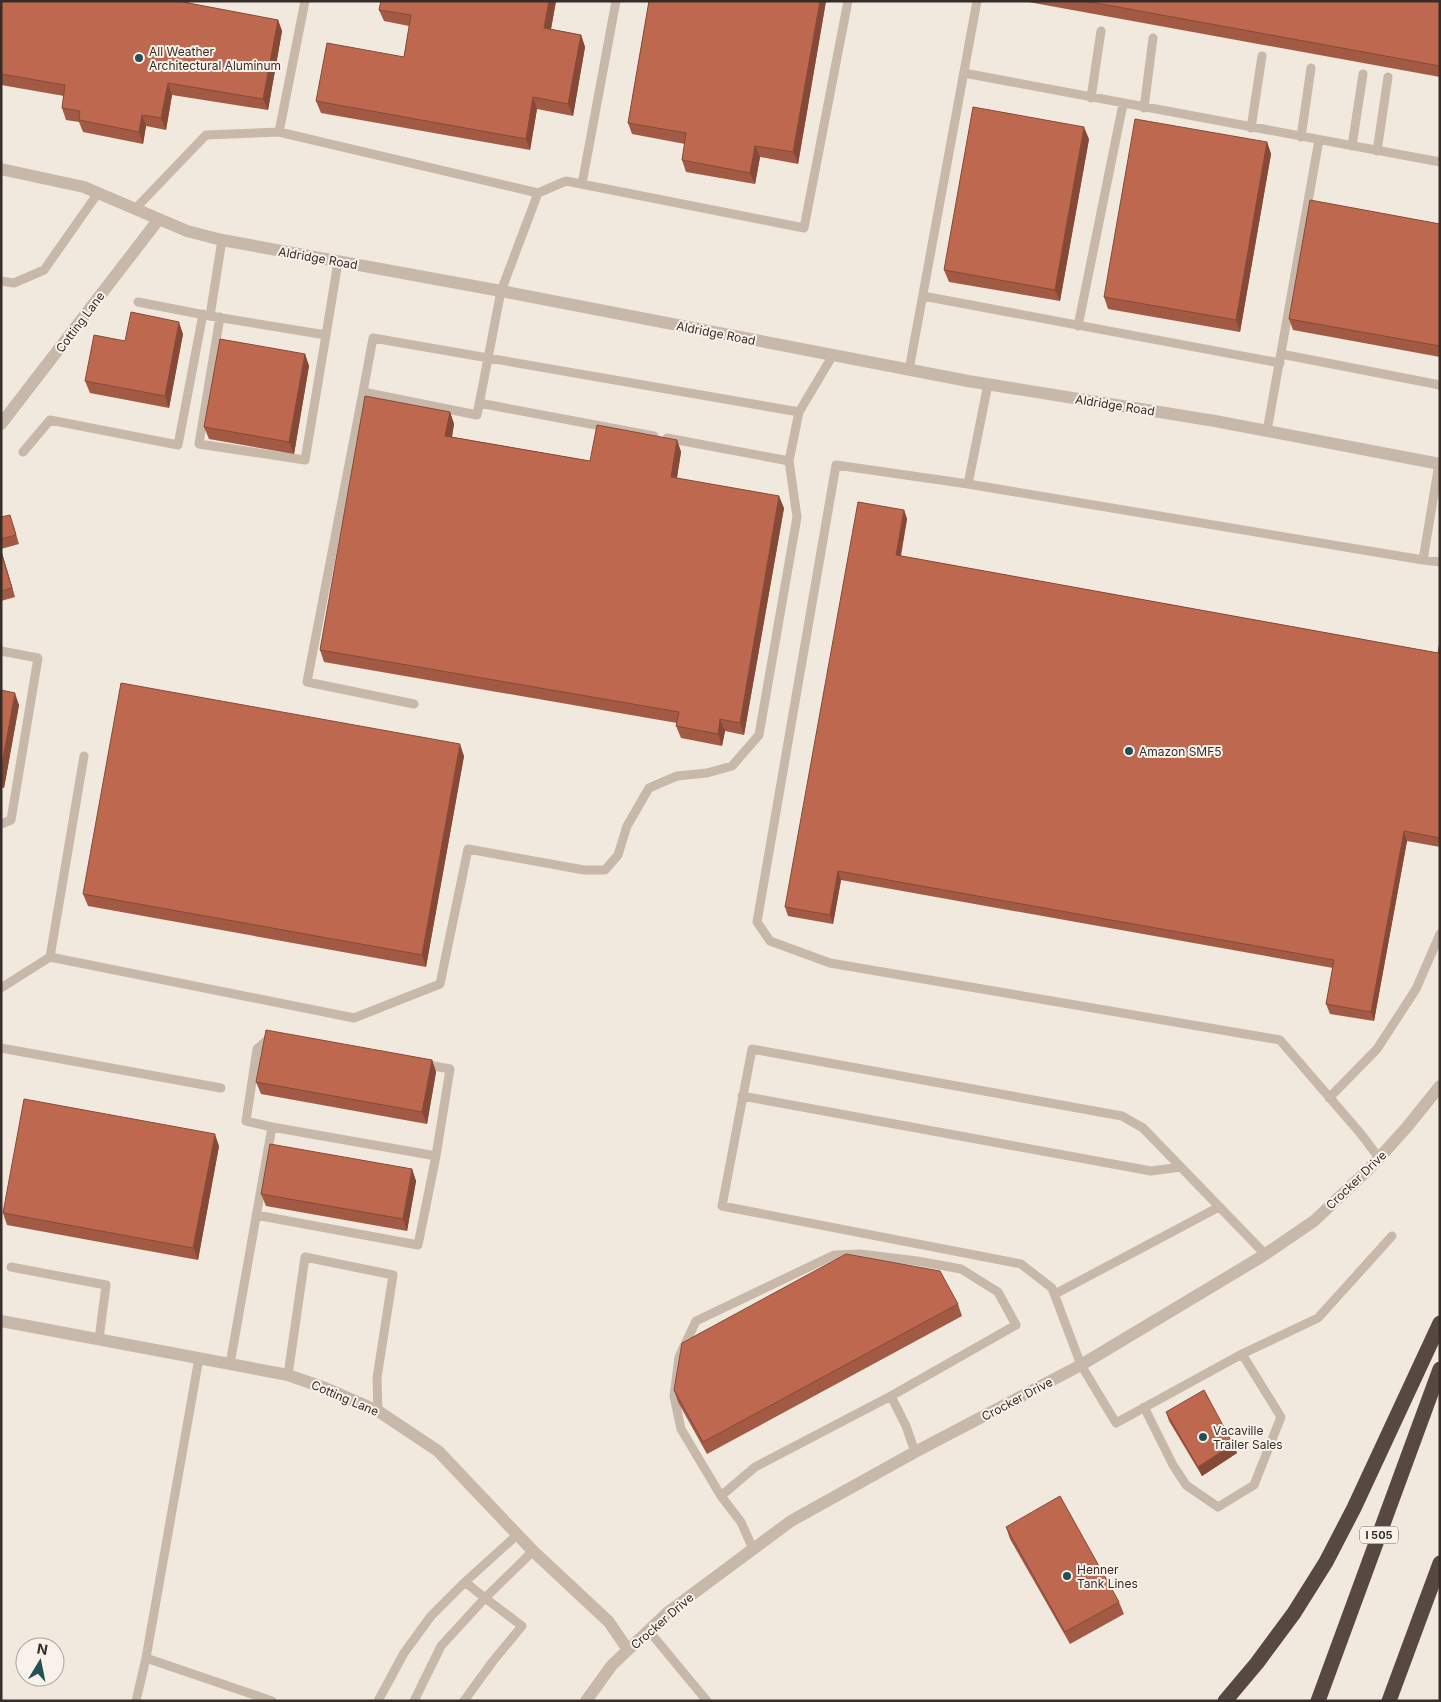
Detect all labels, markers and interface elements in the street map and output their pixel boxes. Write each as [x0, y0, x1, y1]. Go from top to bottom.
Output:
place label: All Weather Architectural Aluminum [149, 44, 281, 73]
marker: All Weather Architectural Aluminum [133, 52, 145, 64]
street label: Aldridge Road [277, 244, 359, 272]
street label: Cotting Lane [52, 289, 108, 355]
street label: Aldridge Road [675, 318, 757, 348]
street label: Aldridge Road [1074, 391, 1156, 419]
place label: Amazon SMF5 [1139, 744, 1222, 759]
marker: Amazon SMF5 [1123, 745, 1135, 757]
street label: Crocker Drive [1323, 1147, 1389, 1213]
street label: Crocker Drive [979, 1374, 1055, 1424]
street label: Cotting Lane [309, 1377, 381, 1419]
place label: Vacaville Trailer Sales [1213, 1423, 1283, 1452]
marker: Vacaville Trailer Sales [1197, 1431, 1209, 1443]
road number: I 505 [1360, 1526, 1398, 1544]
place label: Henner Tank Lines [1077, 1562, 1138, 1591]
marker: Henner Tank Lines [1061, 1570, 1073, 1582]
street label: Crocker Drive [628, 1590, 696, 1652]
north arrow [15, 1637, 65, 1687]
text: N [36, 1639, 49, 1658]

